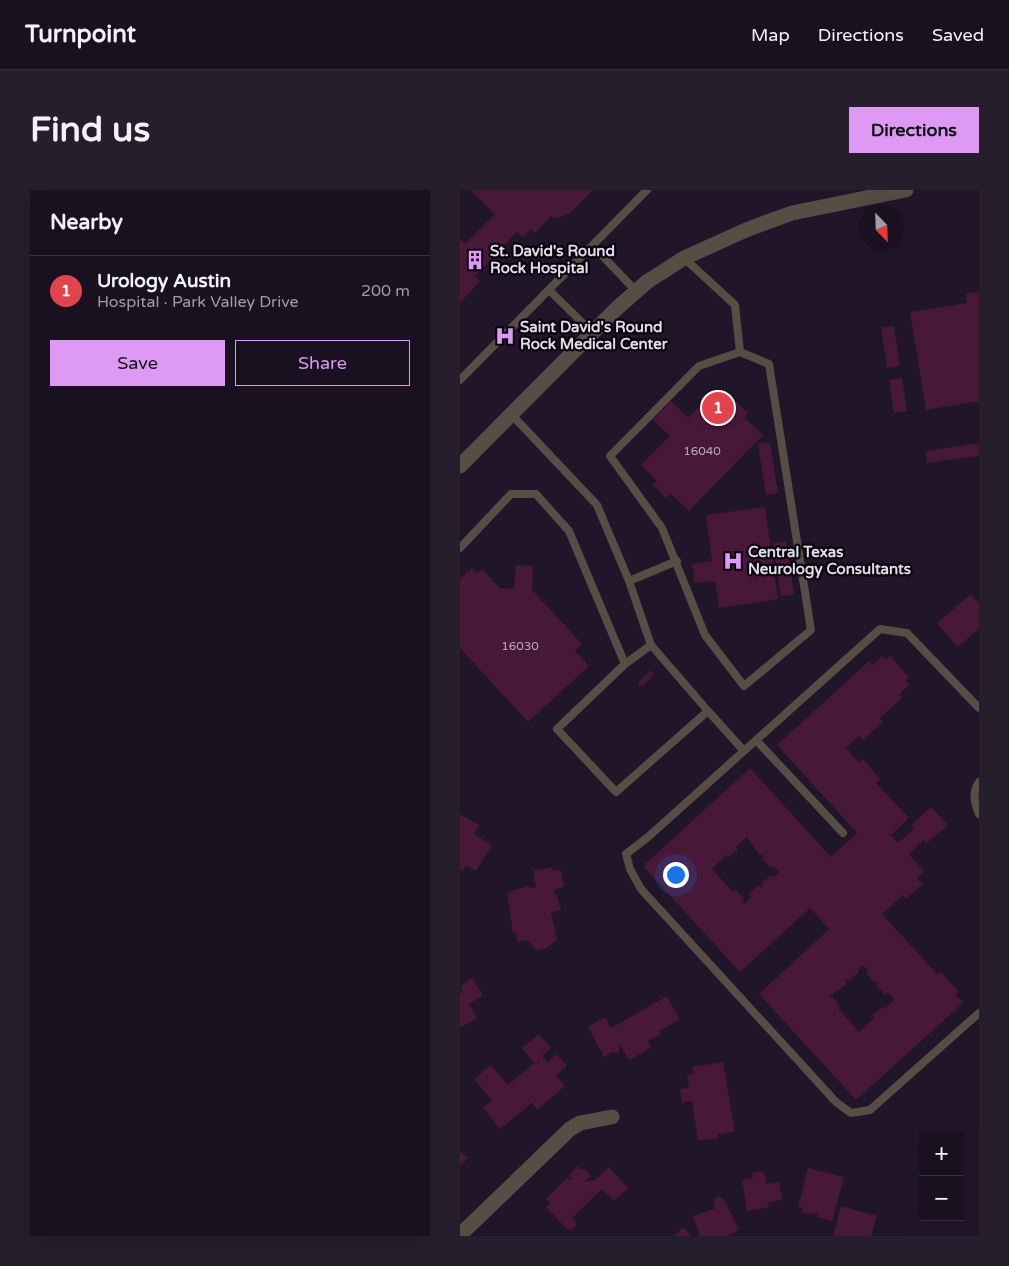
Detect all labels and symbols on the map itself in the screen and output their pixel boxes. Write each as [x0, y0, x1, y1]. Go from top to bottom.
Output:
north arrow [859, 205, 904, 250]
place label: St. David's Round Rock Hospital [490, 242, 615, 278]
building icon: St. David's Round Rock Hospital [464, 249, 486, 271]
place label: Saint David's Round Rock Medical Center [520, 318, 668, 353]
hospital icon: Saint David's Round Rock Medical Center [494, 325, 516, 347]
pin: 1 [702, 389, 734, 427]
house number: 16040 [683, 444, 721, 458]
place label: Central Texas Neurology Consultants [748, 543, 911, 579]
hospital icon: Central Texas Neurology Consultants [722, 550, 744, 572]
house number: 16030 [501, 639, 539, 653]
your location [663, 862, 689, 888]

